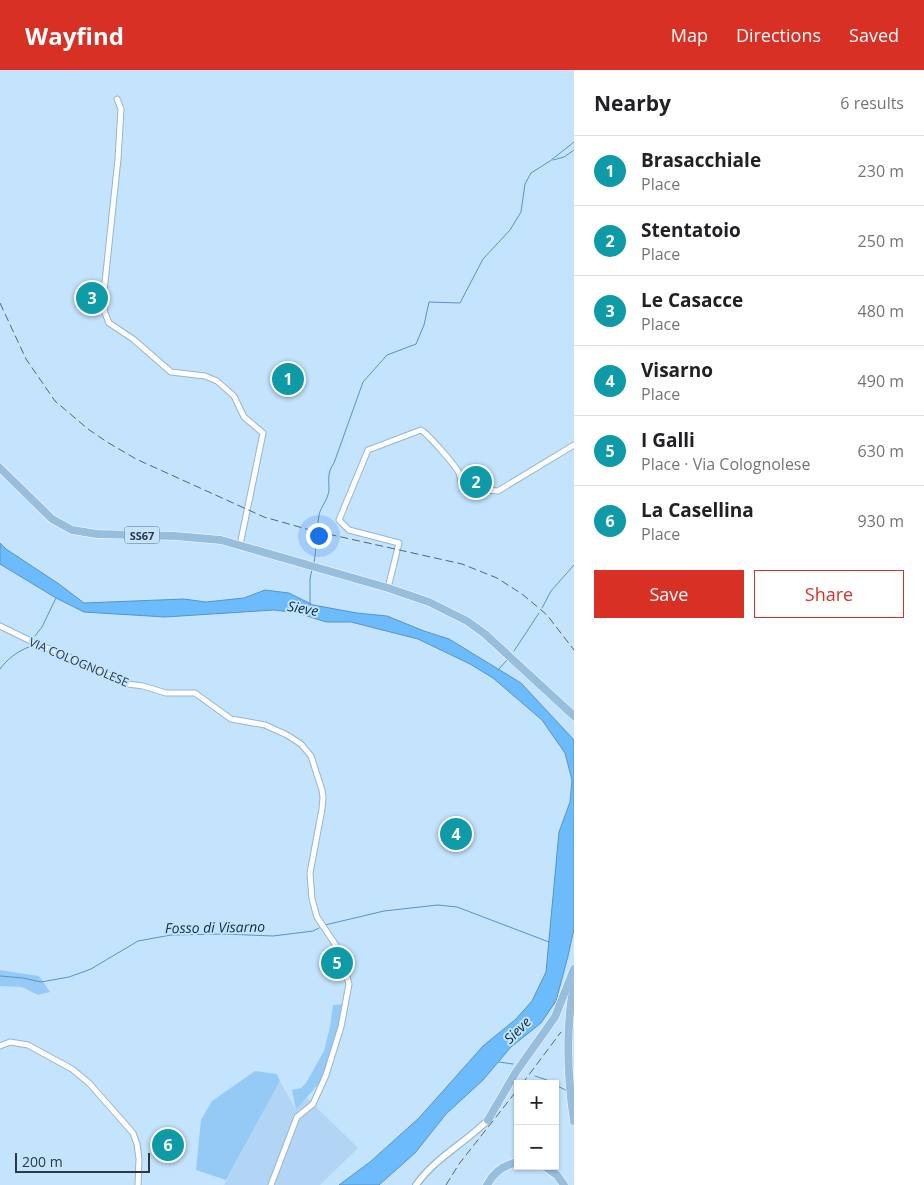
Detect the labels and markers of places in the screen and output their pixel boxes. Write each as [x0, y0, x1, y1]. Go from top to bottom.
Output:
pin: 3 [76, 279, 108, 317]
pin: 1 [272, 360, 304, 398]
pin: 2 [460, 463, 492, 501]
pin: 4 [440, 815, 472, 853]
pin: 5 [321, 944, 353, 982]
pin: 6 [152, 1126, 184, 1164]

